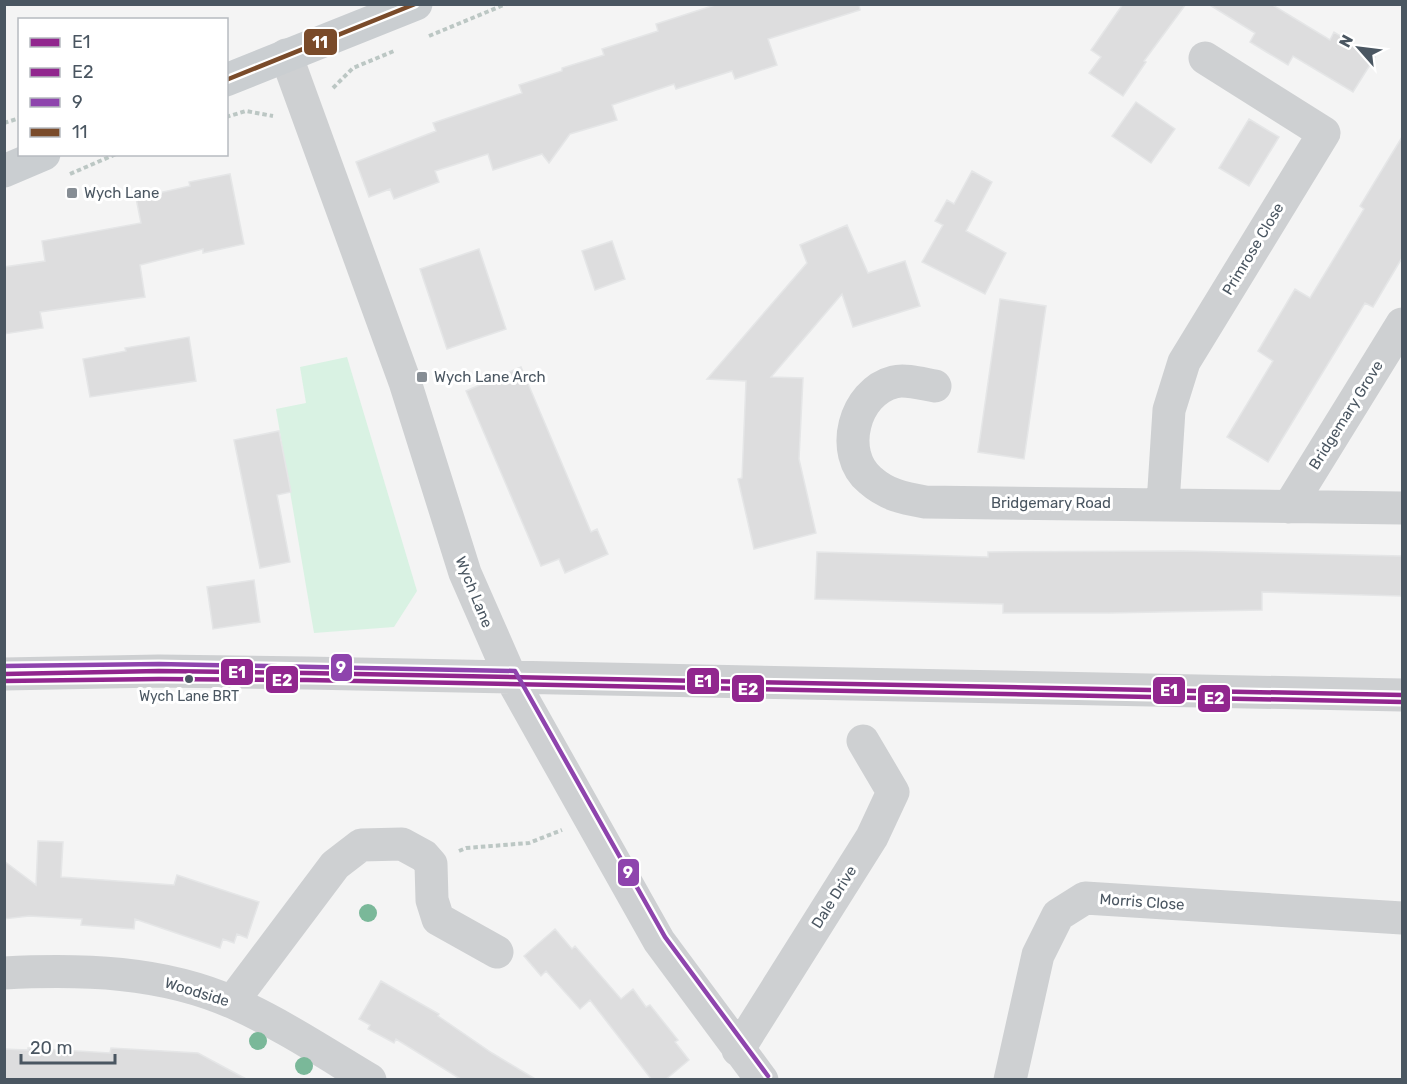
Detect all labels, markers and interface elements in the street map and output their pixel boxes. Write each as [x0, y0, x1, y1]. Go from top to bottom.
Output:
legend [18, 18, 228, 156]
north arrow [1329, 18, 1389, 78]
line badge: 11 [303, 28, 338, 56]
text: E1 [72, 31, 90, 53]
text: N [1335, 32, 1357, 51]
text: 11 [312, 33, 328, 52]
text: E2 [72, 61, 93, 83]
text: 9 [72, 91, 83, 113]
text: 11 [72, 121, 87, 143]
place label: Wych Lane [84, 184, 159, 202]
marker: Wych Lane [65, 186, 79, 200]
street label: Primrose Close [1218, 200, 1288, 298]
street label: Bridgemary Grove [1305, 357, 1387, 473]
place label: Wych Lane Arch [434, 368, 546, 386]
marker: Wych Lane Arch [415, 370, 429, 384]
street label: Bridgemary Road [991, 494, 1111, 512]
street label: Wych Lane [452, 554, 496, 630]
line badge: 9 [330, 653, 353, 682]
line badge: E1 [220, 658, 254, 686]
text: 9 [336, 658, 346, 677]
text: E1 [228, 663, 246, 682]
line badge: E2 [265, 665, 299, 694]
line badge: E1 [686, 667, 720, 695]
text: E2 [272, 671, 292, 690]
text: E1 [694, 672, 712, 691]
marker: Wych Lane BRT [183, 673, 195, 685]
line badge: E2 [731, 674, 765, 703]
line badge: E1 [1152, 676, 1186, 705]
text: E2 [738, 680, 758, 699]
text: E1 [1160, 681, 1178, 700]
line badge: E2 [1197, 684, 1231, 713]
place label: Wych Lane BRT [139, 688, 239, 705]
text: E2 [1204, 689, 1224, 708]
line badge: 9 [617, 858, 640, 887]
street label: Dale Drive [808, 862, 860, 932]
text: 9 [623, 863, 633, 882]
street label: Morris Close [1099, 890, 1185, 914]
street label: Woodside [163, 974, 231, 1010]
scale bar [21, 1027, 116, 1065]
text: 20 m [30, 1037, 72, 1059]

